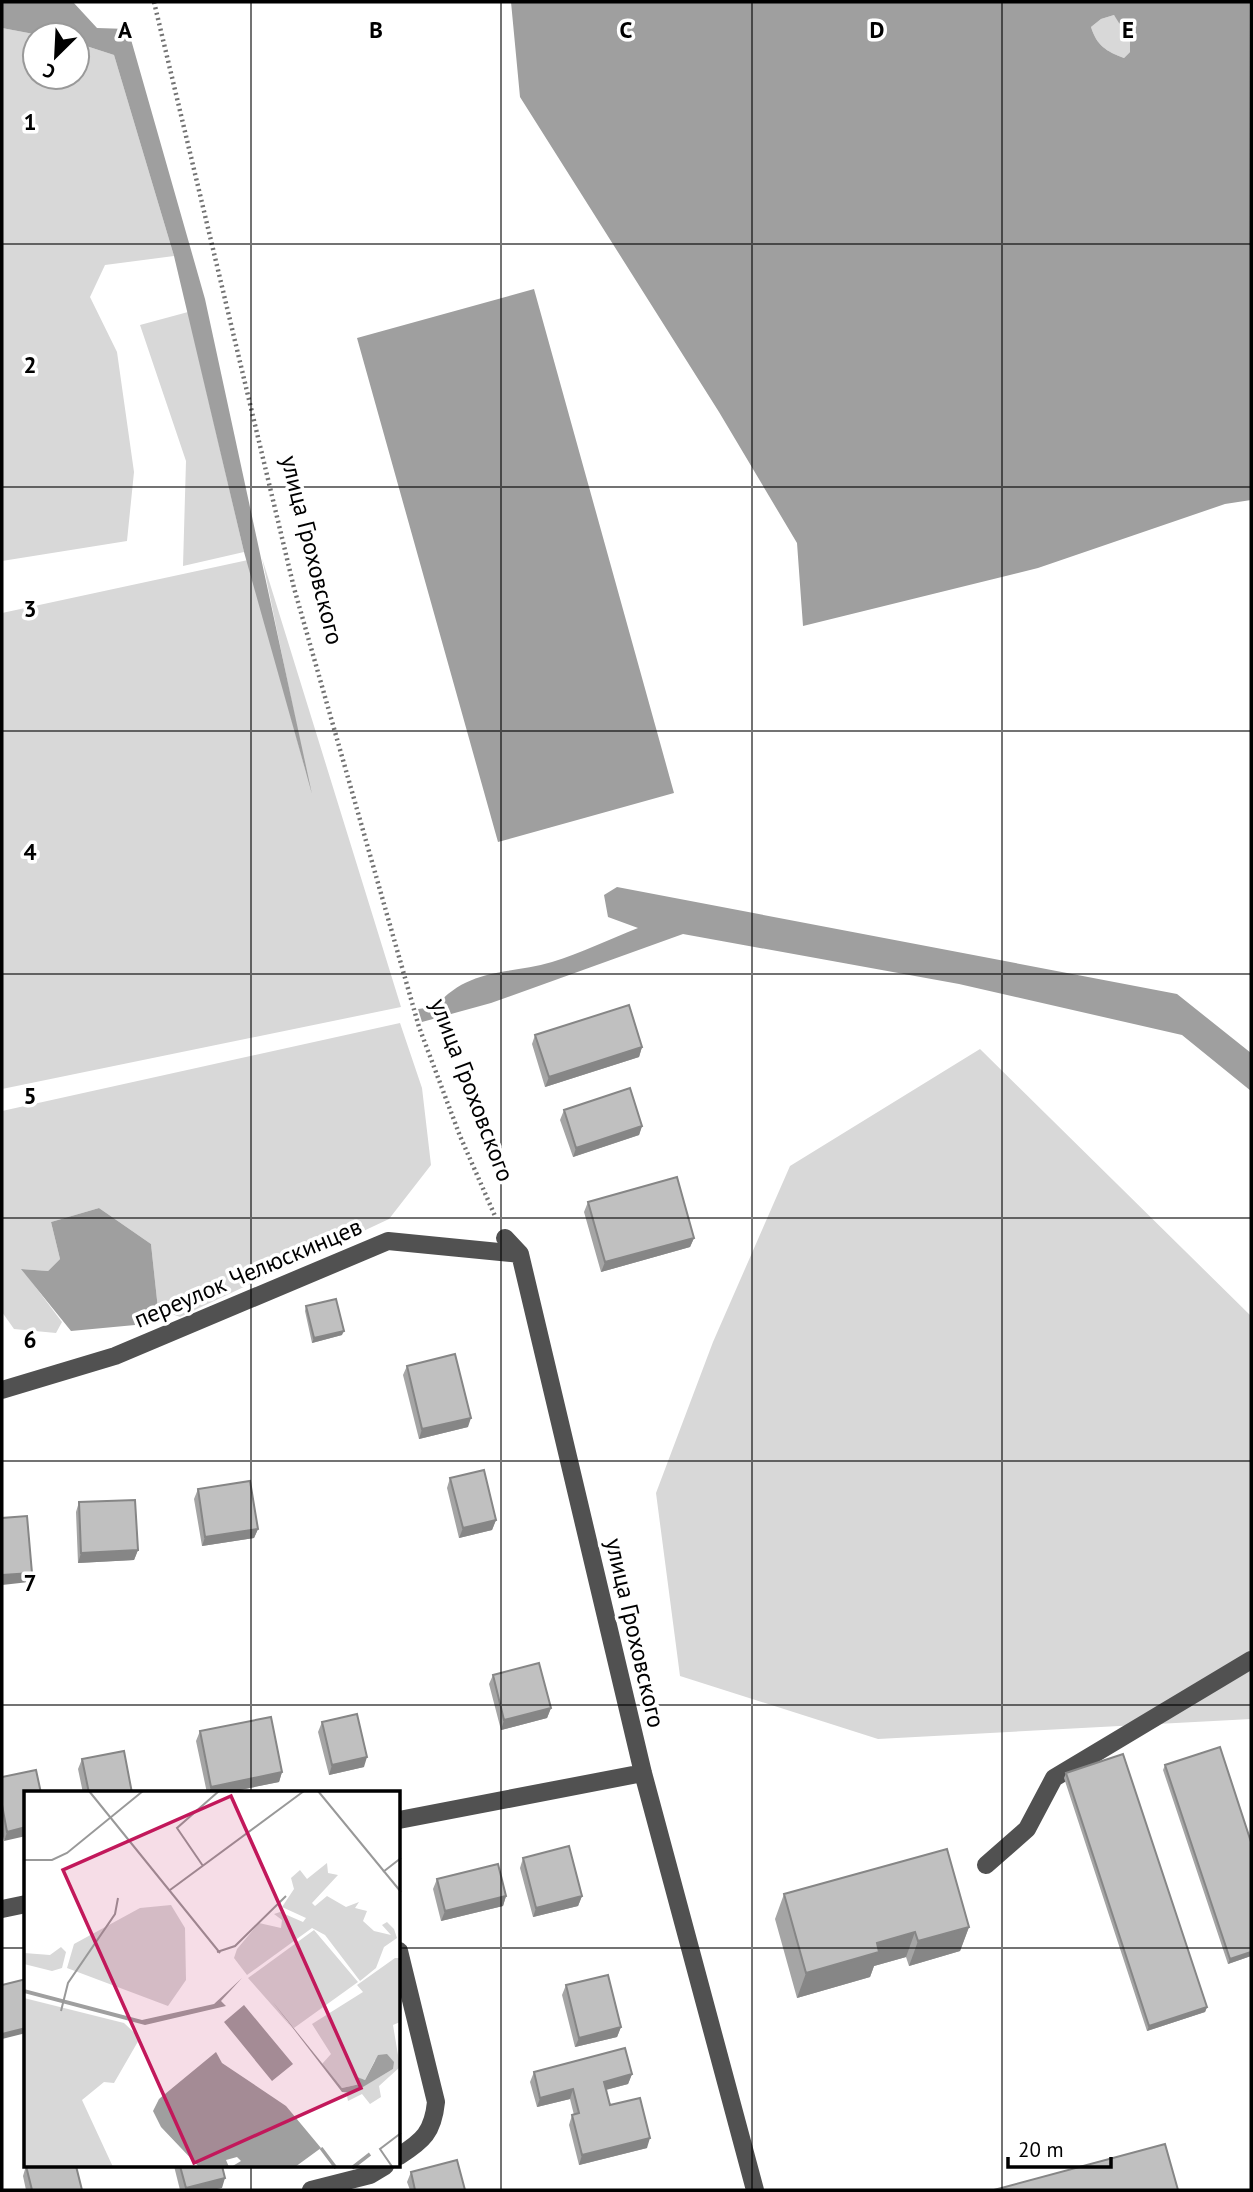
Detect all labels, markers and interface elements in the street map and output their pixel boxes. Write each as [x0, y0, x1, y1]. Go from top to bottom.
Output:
text: A [118, 15, 132, 44]
text: B [369, 15, 383, 44]
text: C [620, 15, 633, 44]
text: D [870, 15, 884, 44]
text: E [1122, 15, 1134, 44]
north arrow [21, 21, 91, 91]
text: С [39, 58, 59, 85]
text: 1 [23, 107, 37, 136]
text: 2 [23, 350, 37, 379]
street label: улица Гроховского [274, 452, 351, 648]
text: 3 [23, 594, 37, 623]
text: 4 [23, 837, 37, 866]
street label: улица Гроховского [423, 994, 522, 1186]
text: 5 [23, 1081, 37, 1110]
street label: переулок Челюскинцев [129, 1210, 366, 1335]
text: 6 [23, 1325, 37, 1354]
street label: улица Гроховского [599, 1535, 672, 1731]
text: 7 [23, 1568, 37, 1597]
inset map [24, 1791, 401, 2168]
scale bar [1008, 2126, 1111, 2170]
text: 20 m [1018, 2136, 1064, 2163]

